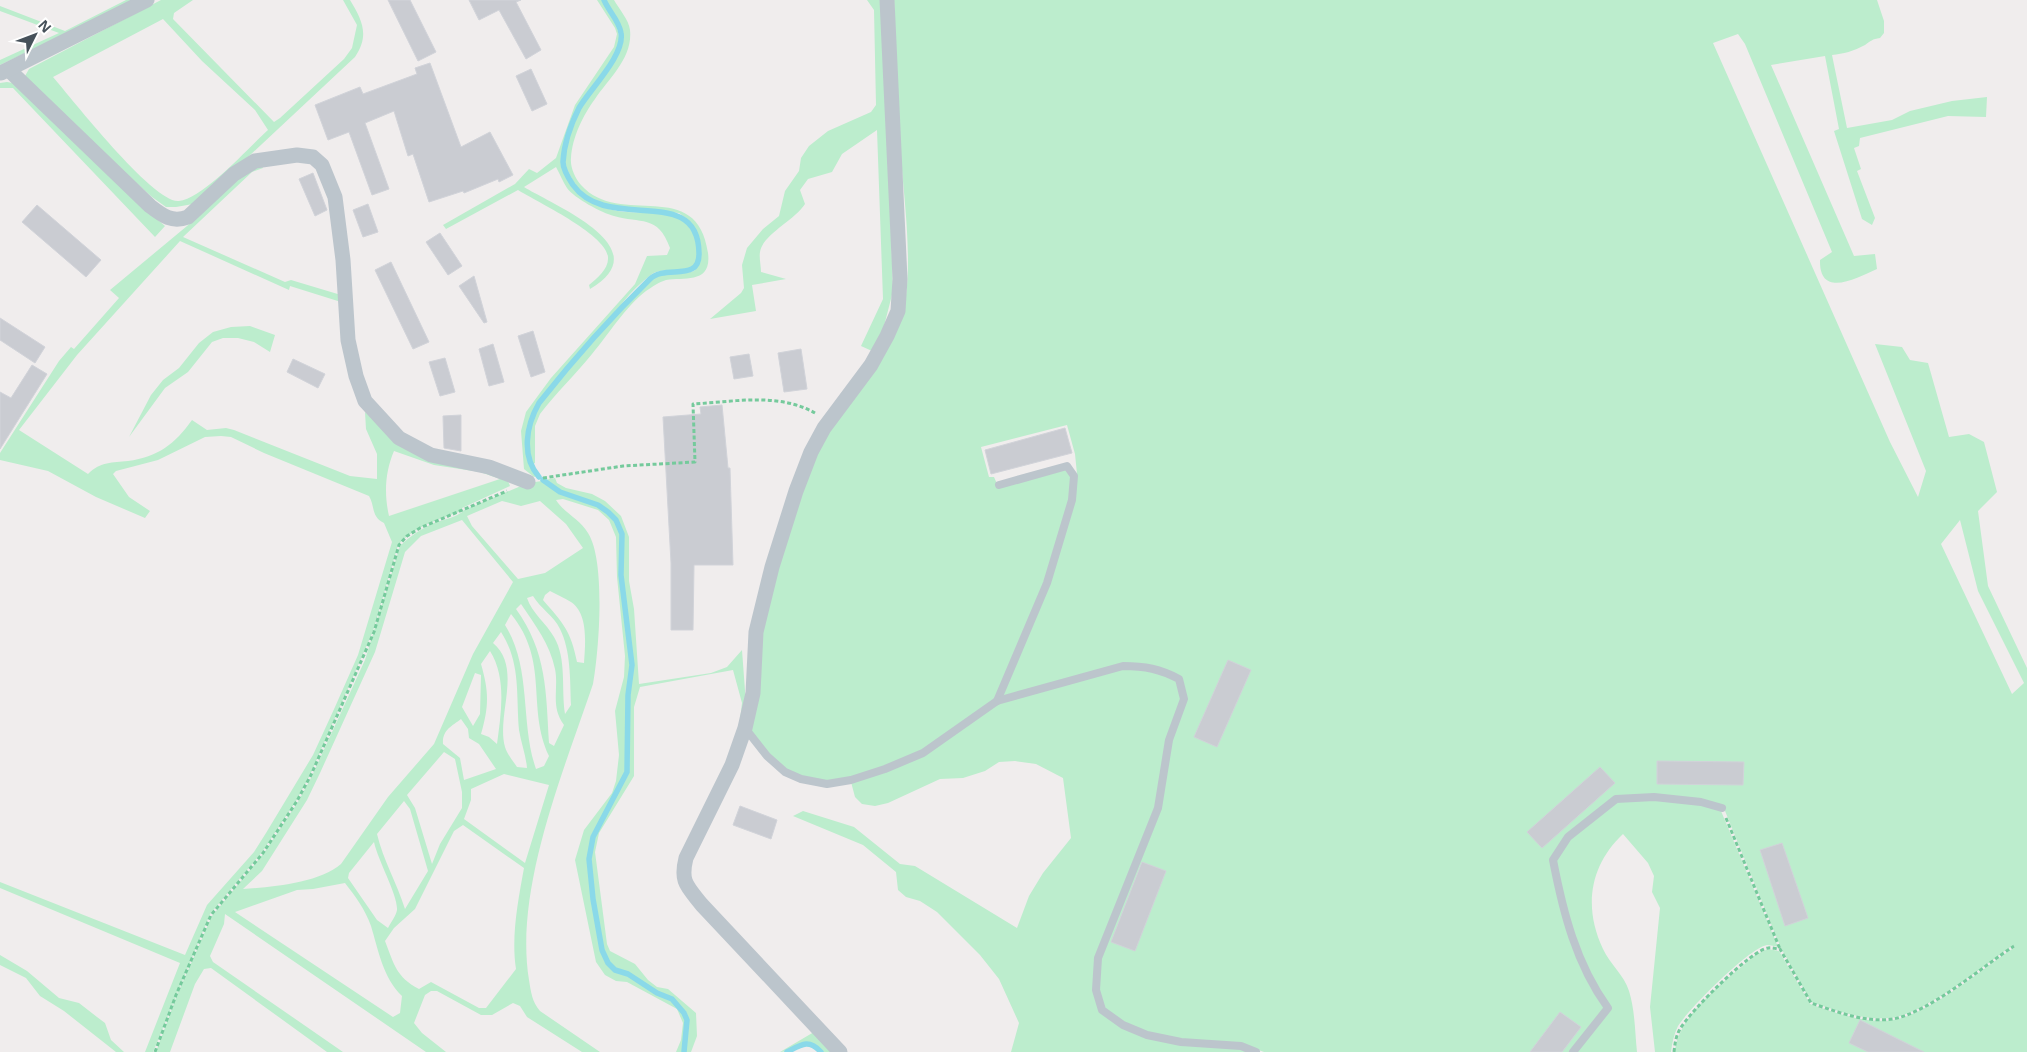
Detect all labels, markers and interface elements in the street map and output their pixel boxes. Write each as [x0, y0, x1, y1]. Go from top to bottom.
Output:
north arrow [10, 10, 60, 60]
text: N [34, 15, 56, 37]

